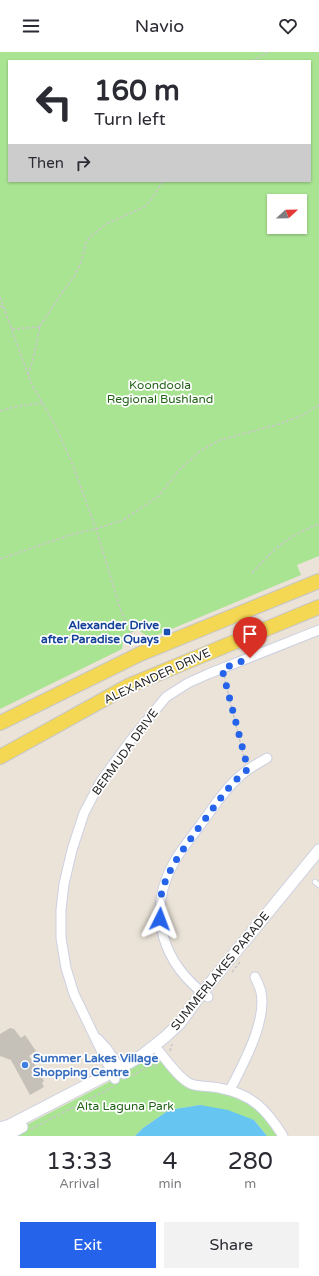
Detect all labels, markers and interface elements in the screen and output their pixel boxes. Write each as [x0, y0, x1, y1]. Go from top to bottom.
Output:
icon: menu [20, 15, 42, 37]
text: Navio [135, 15, 184, 37]
icon: heart [277, 15, 299, 37]
text: 160 m [94, 74, 180, 108]
icon: left [28, 76, 80, 128]
text: Turn left [94, 108, 166, 130]
icon: right [72, 152, 94, 174]
text: Then [28, 154, 64, 172]
north arrow [267, 194, 307, 234]
map controls [267, 194, 307, 234]
park label: Koondoola Regional Bushland [107, 378, 213, 406]
pin [233, 617, 267, 658]
place label: Alexander Drive after Paradise Quays [41, 618, 159, 647]
icon: arrive [239, 623, 261, 645]
marker: Alexander Drive after Paradise Quays [162, 627, 172, 637]
street label: ALEXANDER DRIVE [102, 645, 213, 707]
street label: BERMUDA DRIVE [89, 706, 161, 798]
position arrow [139, 898, 181, 940]
street label: SUMMERLAKES PARADE [168, 909, 272, 1033]
place label: Summer Lakes Village Shopping Centre [33, 1051, 158, 1080]
marker: Summer Lakes Village Shopping Centre [20, 1060, 30, 1070]
park label: Alta Laguna Park [76, 1099, 174, 1113]
text: 13:33 [46, 1147, 113, 1176]
text: 4 [163, 1147, 178, 1176]
text: 280 [228, 1147, 273, 1176]
text: Arrival [59, 1176, 99, 1192]
text: min [159, 1176, 182, 1192]
text: m [244, 1176, 256, 1192]
button: Exit [20, 1222, 156, 1268]
button: Share [164, 1222, 299, 1268]

